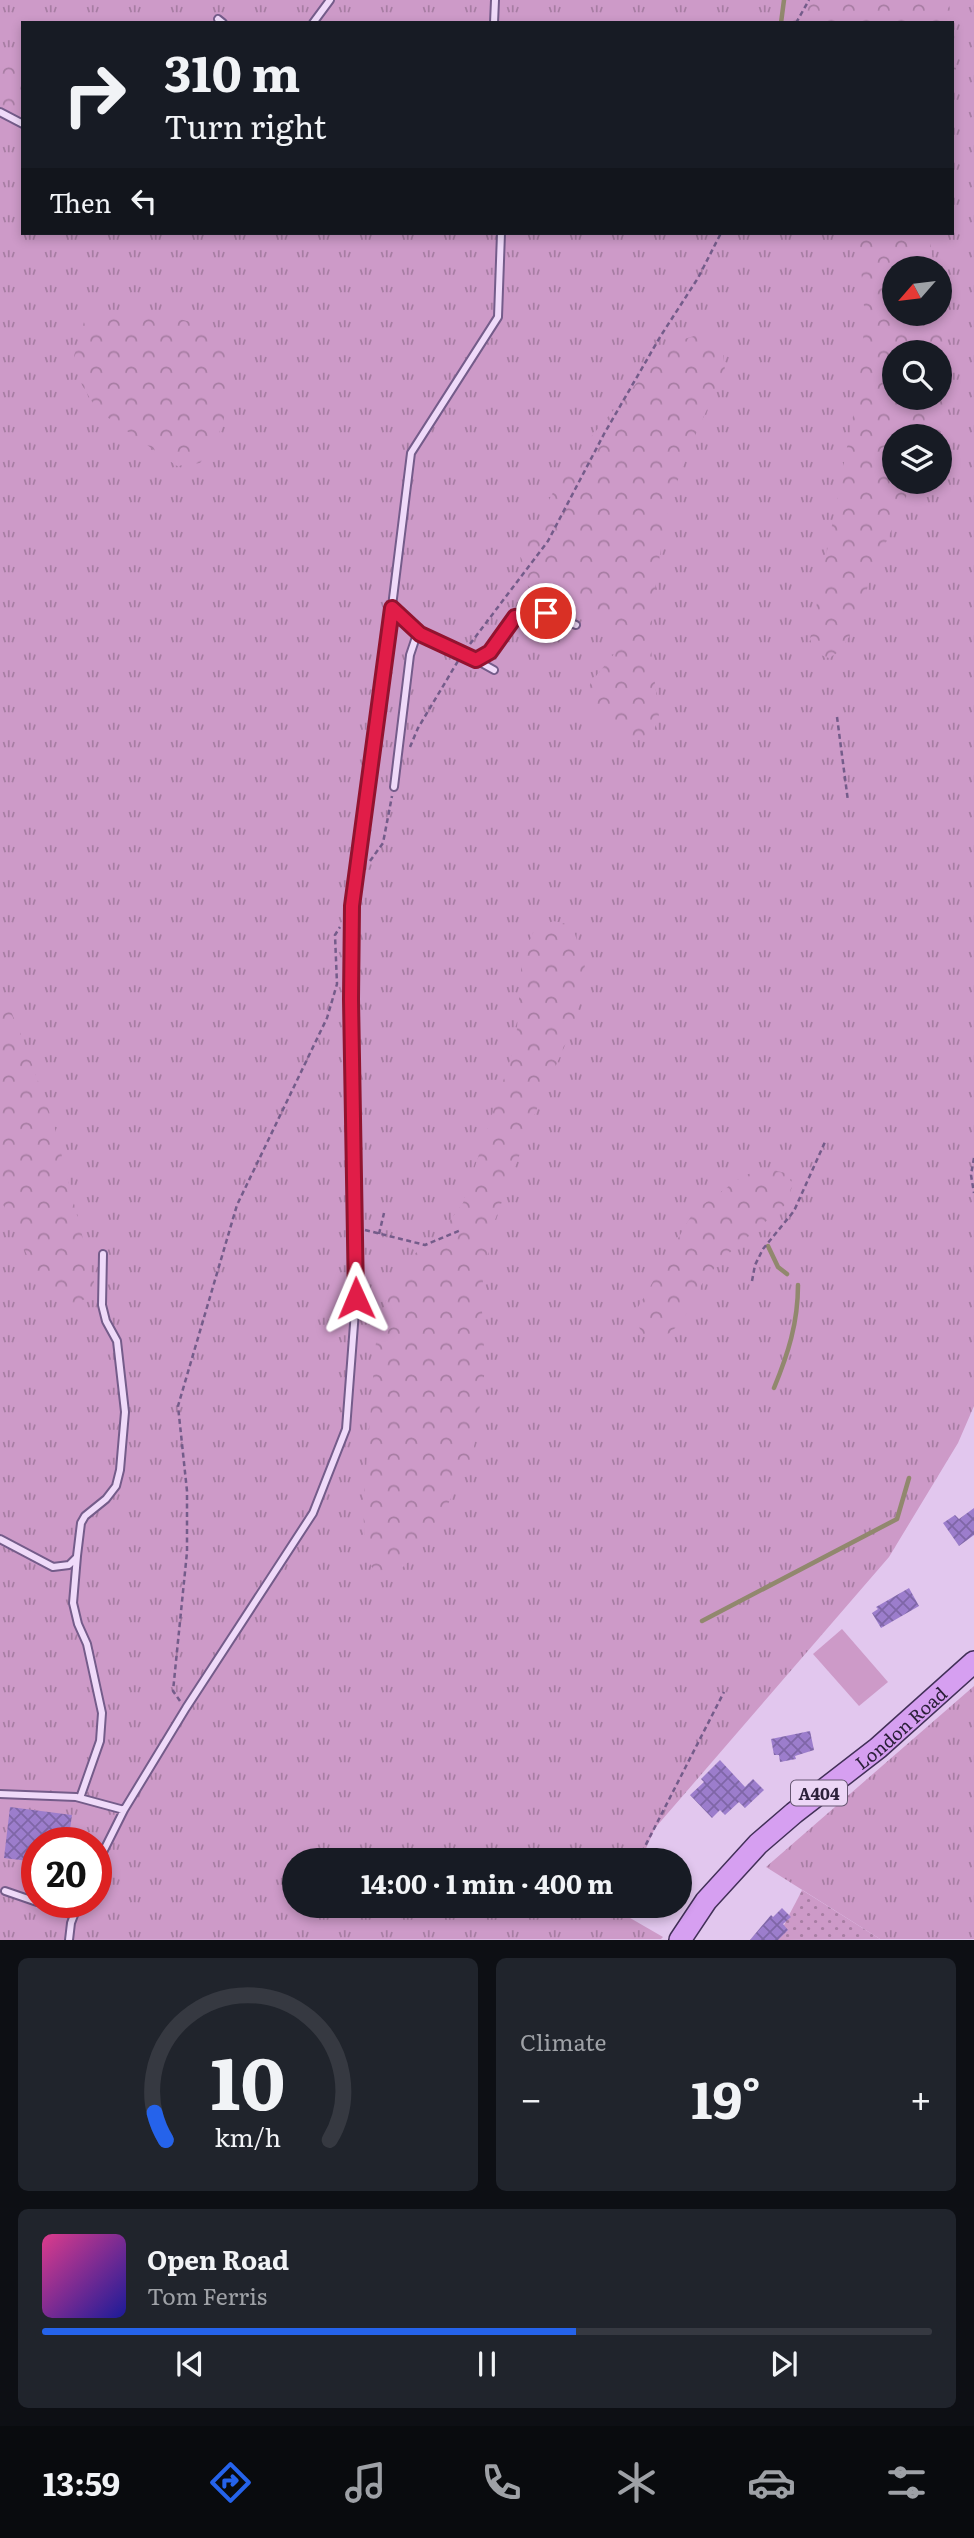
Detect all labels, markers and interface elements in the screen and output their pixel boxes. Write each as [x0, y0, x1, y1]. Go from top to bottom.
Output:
text: 310 m [164, 34, 300, 107]
icon: right [49, 49, 140, 140]
text: Turn right [164, 101, 326, 149]
text: Then [49, 182, 111, 221]
icon: left [125, 182, 163, 220]
north arrow [882, 256, 952, 326]
map controls [882, 256, 952, 494]
button: search [882, 340, 952, 410]
button: layers [882, 424, 952, 494]
pin [516, 583, 576, 643]
icon: arrive [527, 594, 565, 632]
position arrow [319, 1261, 393, 1335]
street label: London Road [849, 1680, 952, 1775]
road number: A404 [791, 1781, 847, 1806]
speed limit sign: 20 [21, 1827, 112, 1918]
text: 14:00 · 1 min · 400 m [361, 1863, 613, 1902]
text: Climate [520, 2024, 606, 2058]
text: 10 [211, 2025, 285, 2133]
text: 19° [691, 2058, 761, 2135]
text: − [520, 2068, 542, 2125]
text: + [910, 2068, 932, 2125]
text: km/h [215, 2118, 281, 2155]
text: Open Road [147, 2239, 289, 2278]
text: Tom Ferris [147, 2278, 267, 2312]
icon: previous [171, 2345, 209, 2383]
icon: pause [468, 2345, 506, 2383]
icon: next [765, 2345, 803, 2383]
text: 13:59 [43, 2458, 120, 2506]
icon: directions [206, 2458, 255, 2507]
icon: music [341, 2458, 390, 2507]
icon: phone [477, 2458, 526, 2507]
icon: climate [612, 2458, 661, 2507]
icon: car [747, 2458, 796, 2507]
icon: filters [882, 2458, 931, 2507]

